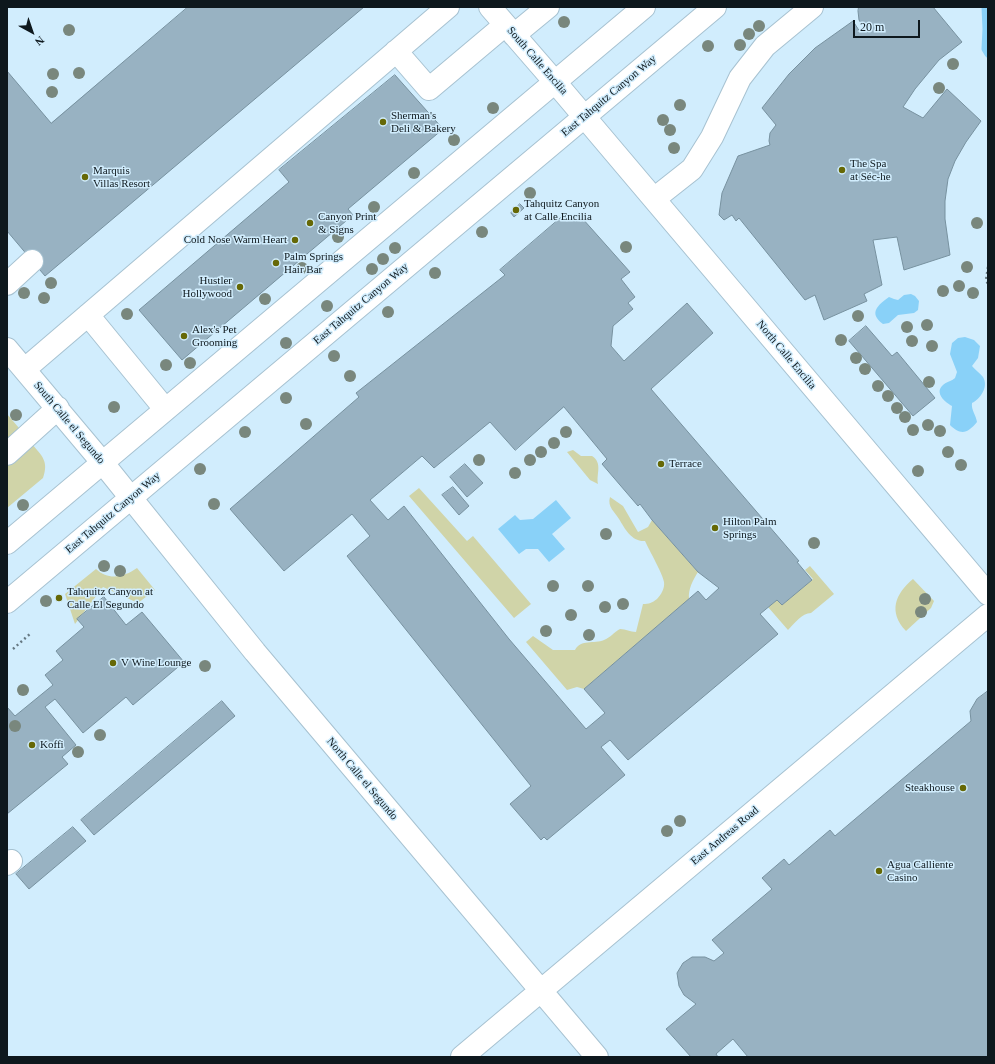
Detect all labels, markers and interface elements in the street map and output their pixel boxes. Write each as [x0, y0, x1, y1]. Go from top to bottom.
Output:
north arrow [12, 12, 52, 52]
scale bar [855, 12, 922, 38]
text: 20 m [860, 20, 884, 34]
street label: South Calle Encilia [504, 24, 570, 98]
text: N [33, 34, 47, 48]
street label: East Tahquitz Canyon Way [559, 52, 659, 140]
place label: Sherman's Deli & Bakery [391, 109, 456, 135]
marker: Sherman's Deli & Bakery [378, 117, 388, 127]
place label: The Spa at Séc-he [850, 157, 891, 183]
place label: Marquis Villas Resort [93, 164, 150, 190]
marker: The Spa at Séc-he [837, 165, 847, 175]
marker: Marquis Villas Resort [80, 172, 90, 182]
place label: Tahquitz Canyon at Calle Encilia [524, 197, 599, 223]
marker: Tahquitz Canyon at Calle Encilia [511, 205, 521, 215]
place label: Canyon Print & Signs [318, 210, 376, 236]
marker: Canyon Print & Signs [305, 218, 315, 228]
place label: Cold Nose Warm Heart [184, 233, 287, 247]
marker: Cold Nose Warm Heart [290, 235, 300, 245]
place label: Palm Springs Hair Bar [284, 250, 343, 276]
marker: Palm Springs Hair Bar [271, 258, 281, 268]
street label: East Tahquitz Canyon Way [311, 260, 411, 348]
place label: Hustler Hollywood [182, 274, 232, 300]
marker: Hustler Hollywood [235, 282, 245, 292]
street label: North Calle Encilia [753, 318, 819, 392]
place label: Alex's Pet Grooming [192, 323, 237, 349]
marker: Alex's Pet Grooming [179, 331, 189, 341]
street label: South Calle el Segundo [31, 379, 107, 467]
place label: Terrace [669, 457, 702, 471]
marker: Terrace [656, 459, 666, 469]
street label: East Tahquitz Canyon Way [63, 469, 163, 557]
place label: Hilton Palm Springs [723, 515, 776, 541]
marker: Hilton Palm Springs [710, 523, 720, 533]
place label: Tahquitz Canyon at Calle El Segundo [67, 585, 153, 611]
marker: Tahquitz Canyon at Calle El Segundo [54, 593, 64, 603]
place label: V Wine Lounge [121, 656, 191, 670]
marker: V Wine Lounge [108, 658, 118, 668]
street label: North Calle el Segundo [324, 735, 400, 823]
place label: Koffi [40, 738, 64, 752]
marker: Koffi [27, 740, 37, 750]
place label: Steakhouse [905, 781, 955, 795]
marker: Steakhouse [958, 783, 968, 793]
street label: East Andreas Road [688, 804, 762, 868]
place label: Agua Calliente Casino [887, 858, 953, 884]
marker: Agua Calliente Casino [874, 866, 884, 876]

